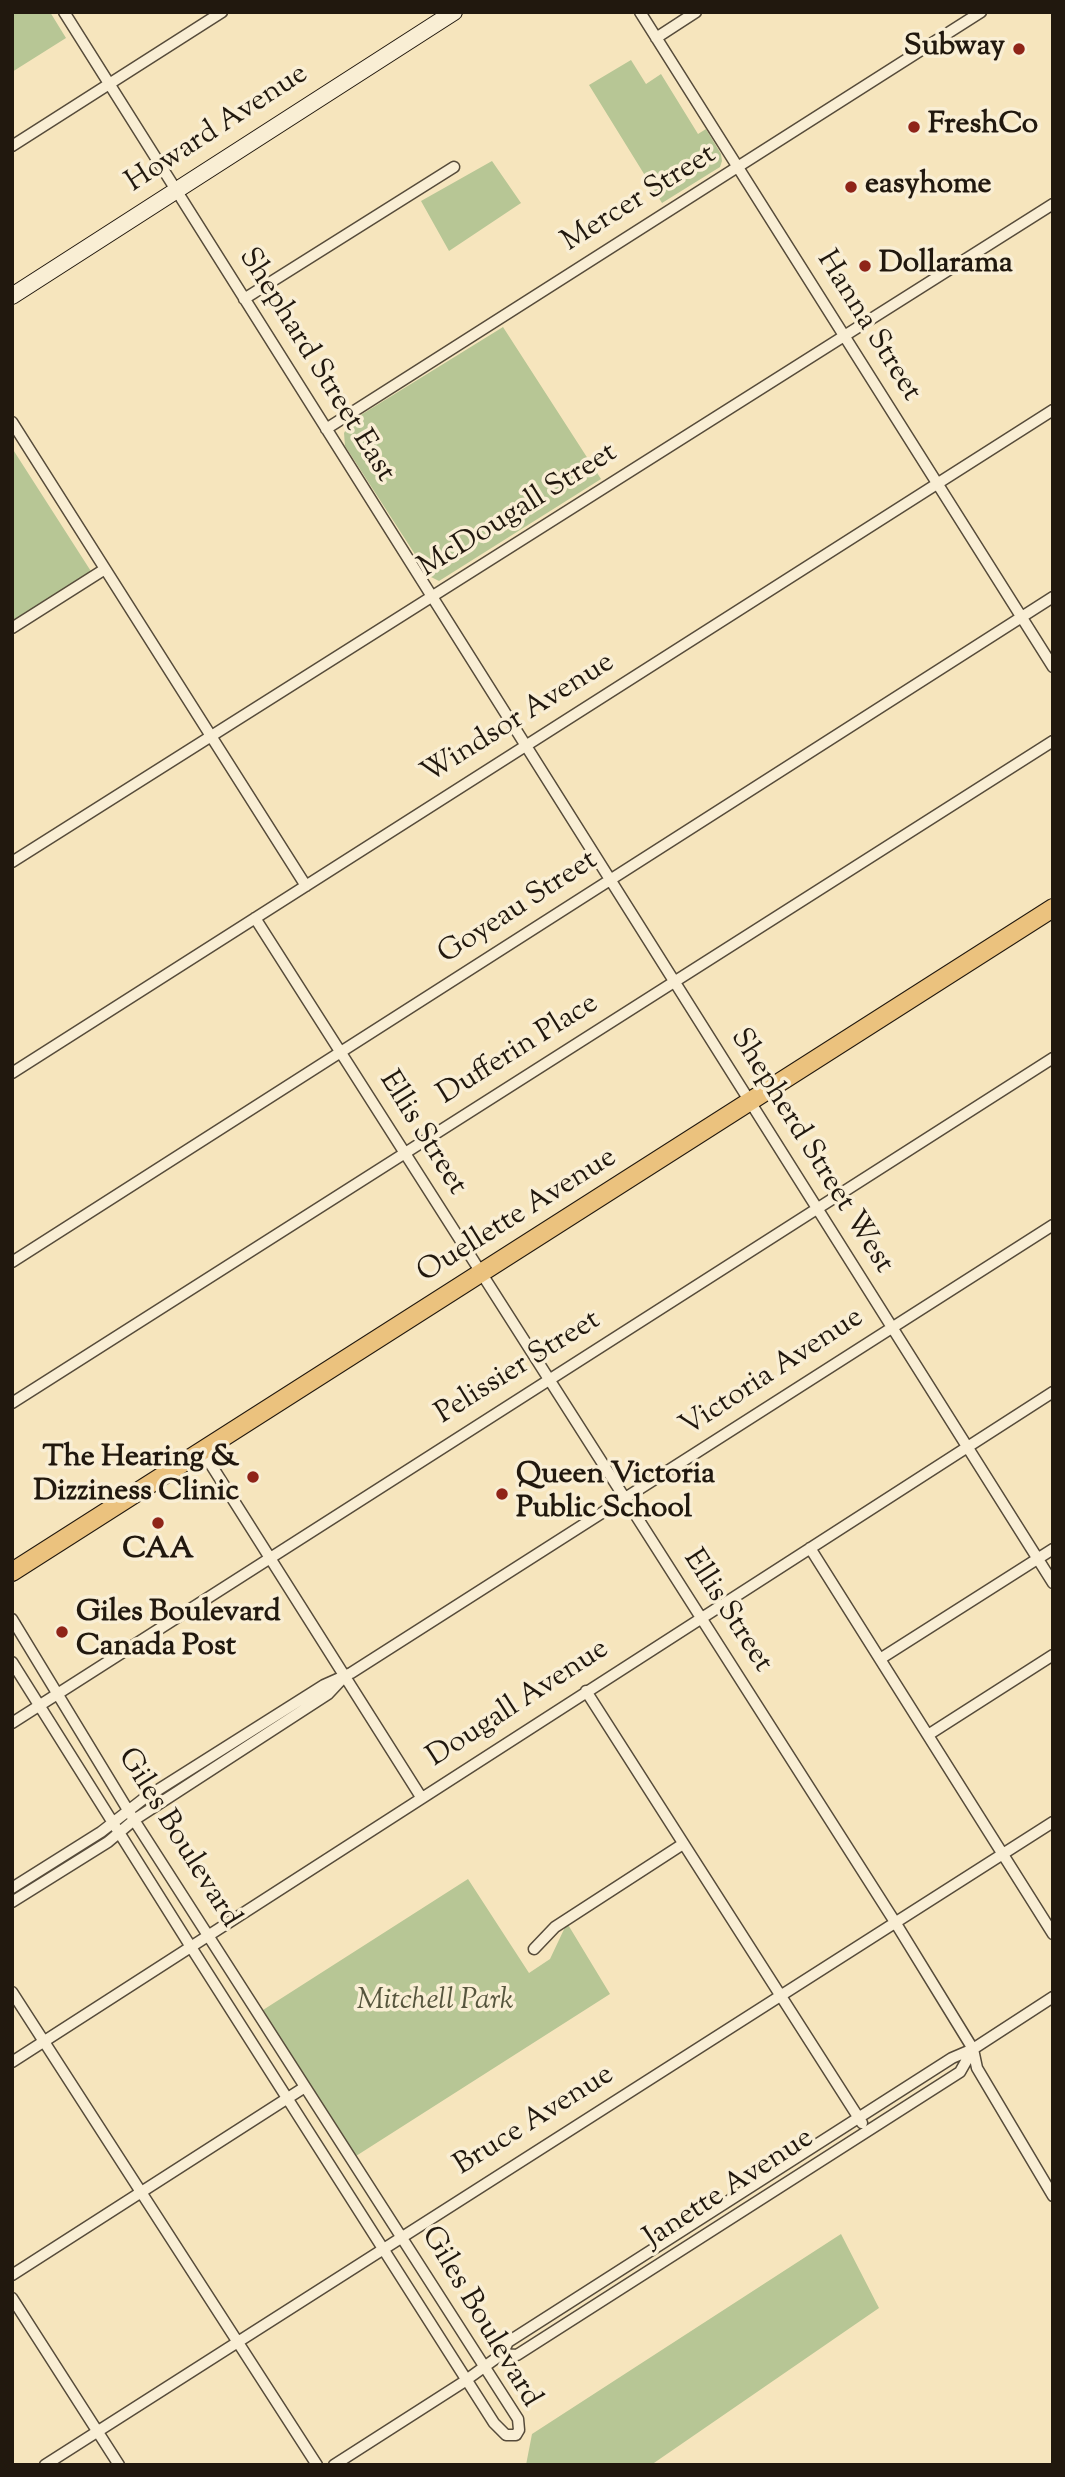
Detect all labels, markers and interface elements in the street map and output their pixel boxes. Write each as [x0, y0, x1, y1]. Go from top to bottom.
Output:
place label: Subway [904, 31, 1005, 67]
marker: Subway [1011, 41, 1027, 57]
street label: Howard Avenue [120, 58, 316, 202]
place label: FreshCo [928, 109, 1038, 145]
marker: FreshCo [906, 119, 922, 135]
street label: Mercer Street [556, 138, 724, 262]
place label: easyhome [865, 169, 992, 205]
marker: easyhome [843, 179, 859, 195]
street label: Shephard Street East [229, 242, 401, 490]
street label: Hanna Street [807, 245, 927, 409]
place label: Dollarama [879, 248, 1013, 284]
marker: Dollarama [857, 258, 873, 274]
street label: McDougall Street [413, 437, 625, 587]
street label: Windsor Avenue [416, 646, 622, 794]
street label: Goyeau Street [432, 844, 606, 974]
street label: Dufferin Place [432, 987, 606, 1115]
street label: Shepherd Street West [720, 1023, 900, 1281]
street label: Ellis Street [369, 1066, 473, 1202]
street label: Ouellette Avenue [412, 1141, 624, 1293]
street label: Victoria Avenue [675, 1301, 871, 1447]
street label: Pelissier Street [430, 1304, 608, 1434]
place label: The Hearing & Dizziness Clinic [33, 1442, 239, 1512]
place label: Queen Victoria Public School [516, 1459, 715, 1530]
marker: The Hearing & Dizziness Clinic [245, 1469, 261, 1485]
marker: Queen Victoria Public School [494, 1486, 510, 1502]
marker: CAA [150, 1515, 166, 1531]
place label: CAA [122, 1534, 194, 1570]
street label: Ellis Street [673, 1544, 779, 1680]
place label: Giles Boulevard Canada Post [76, 1597, 281, 1668]
marker: Giles Boulevard Canada Post [54, 1624, 70, 1640]
street label: Dougall Avenue [421, 1633, 617, 1777]
street label: Giles Boulevard [107, 1743, 247, 1935]
park label: Mitchell Park [356, 1985, 514, 2021]
street label: Bruce Avenue [448, 2059, 622, 2185]
street label: Janette Avenue [638, 2122, 822, 2258]
street label: Giles Boulevard [411, 2221, 547, 2415]

